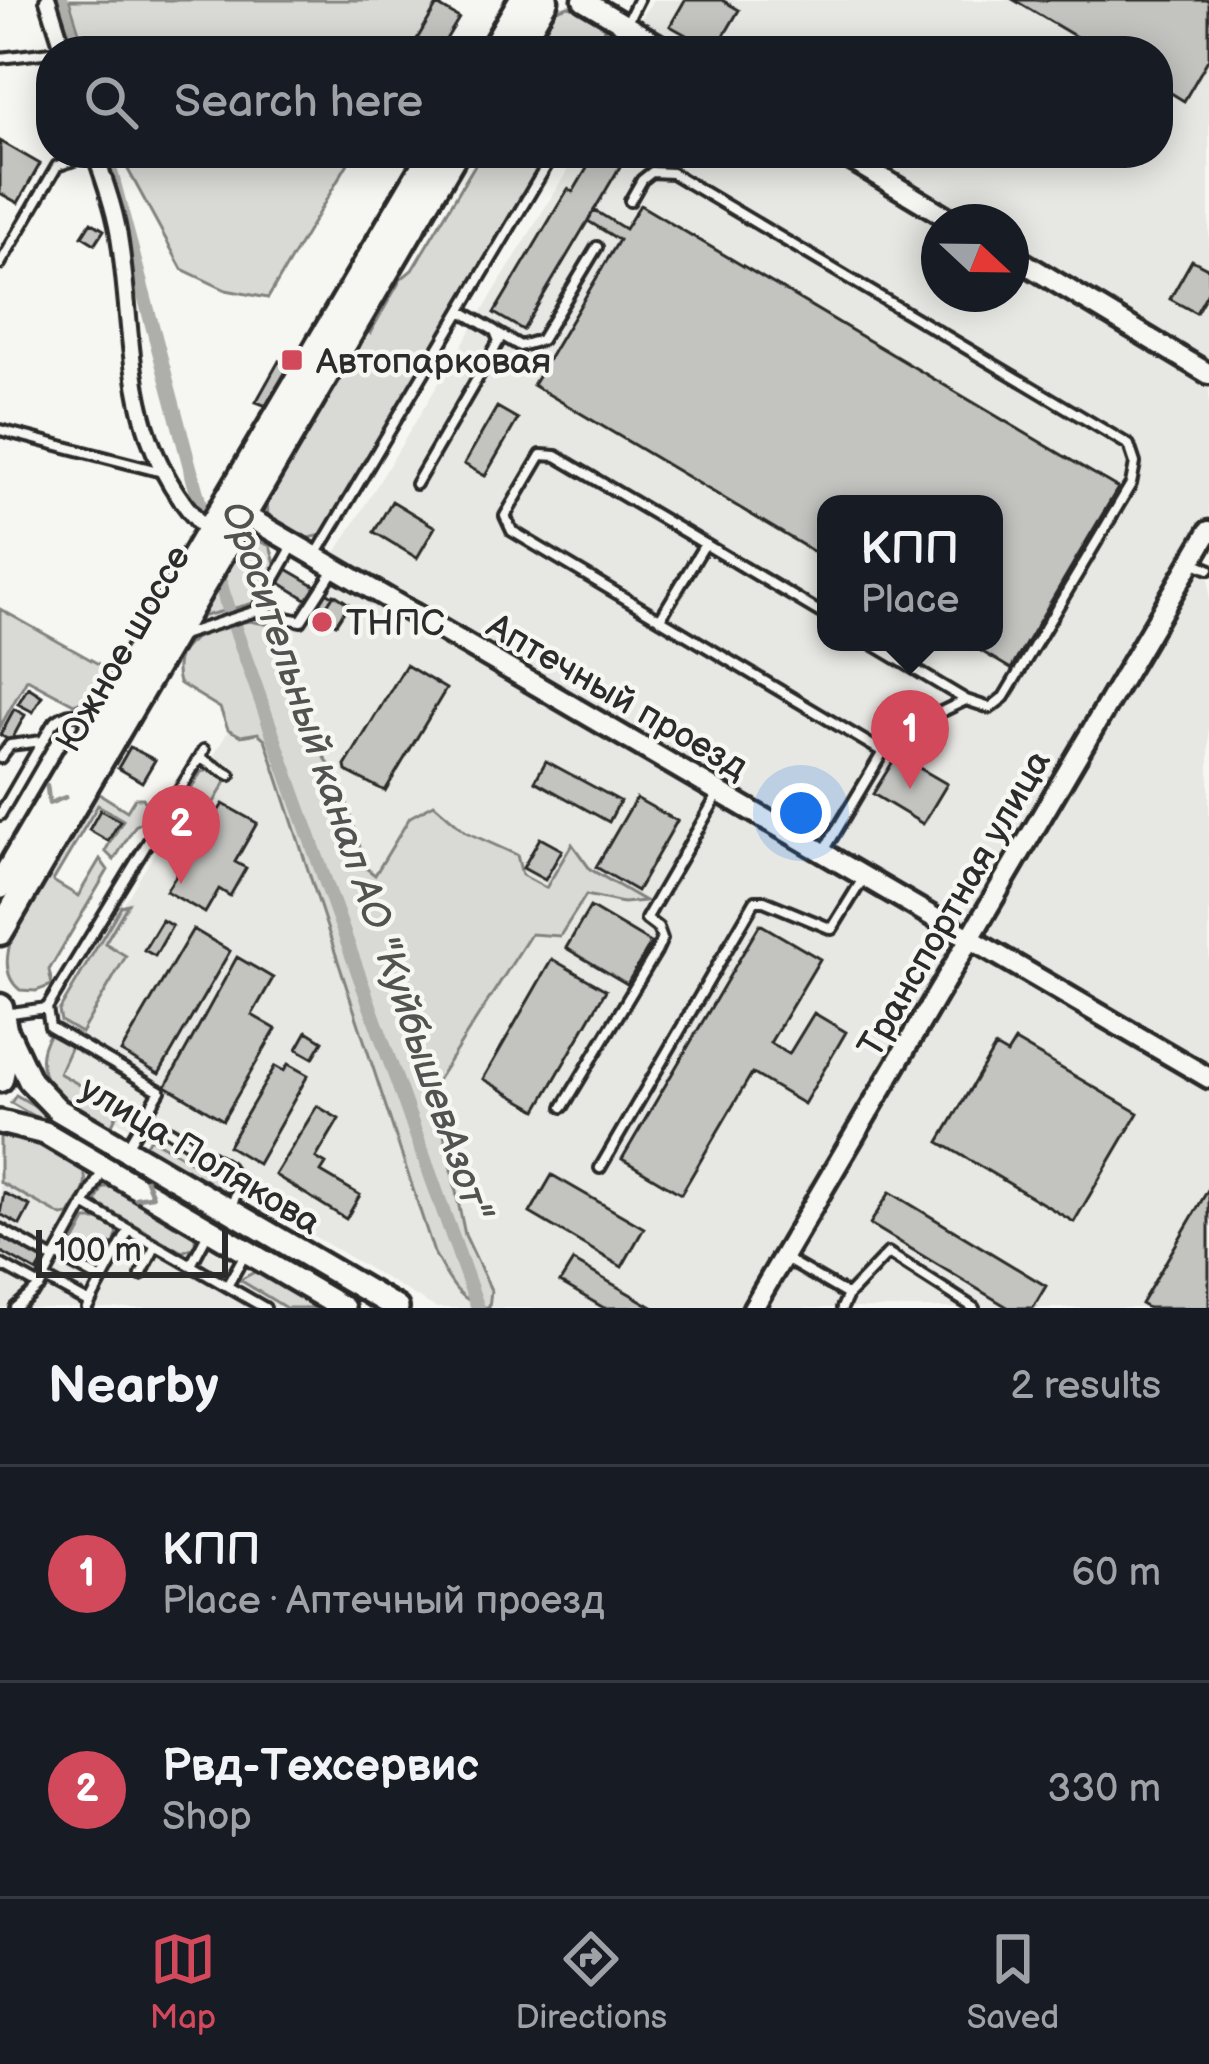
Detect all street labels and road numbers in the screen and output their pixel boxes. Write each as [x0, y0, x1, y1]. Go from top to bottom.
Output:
street label: Южное шоссе [48, 538, 201, 760]
street label: Аптечный проезд [478, 605, 755, 789]
street label: Транспортная улица [850, 743, 1061, 1065]
street label: улица Полякова [72, 1068, 328, 1245]

